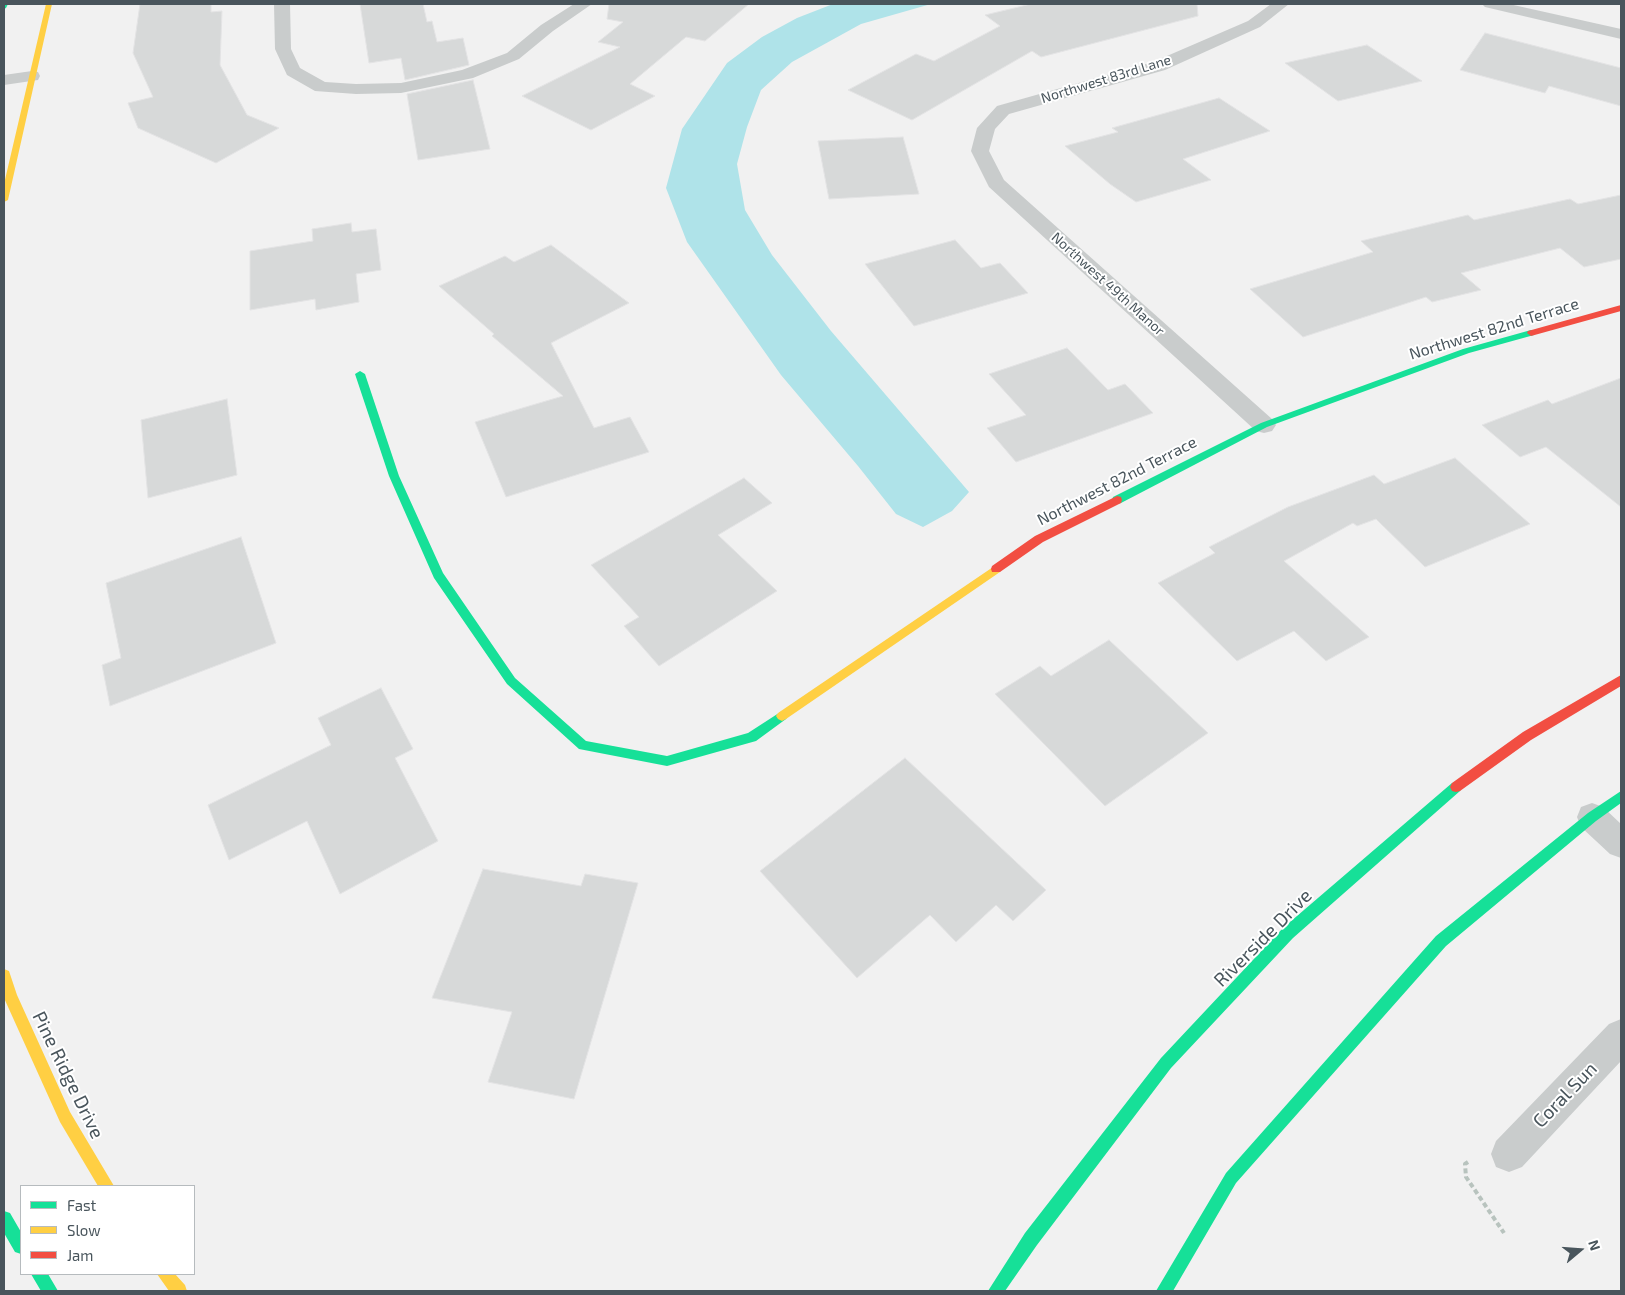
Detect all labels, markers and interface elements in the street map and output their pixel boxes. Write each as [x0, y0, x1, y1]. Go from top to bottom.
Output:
street label: Northwest 83rd Lane [1039, 51, 1173, 107]
street label: Northwest 49th Manor [1048, 229, 1168, 339]
street label: Northwest 82nd Terrace [1407, 294, 1581, 364]
street label: Northwest 82nd Terrace [1034, 432, 1200, 530]
street label: Riverside Drive [1209, 884, 1317, 992]
street label: Pine Ridge Drive [27, 1008, 109, 1142]
street label: Coral Sun [1528, 1058, 1602, 1132]
legend [20, 1185, 195, 1275]
text: Fast [67, 1196, 96, 1214]
text: Slow [67, 1221, 101, 1239]
north arrow [1555, 1225, 1605, 1275]
text: N [1585, 1238, 1604, 1253]
text: Jam [67, 1246, 93, 1264]

